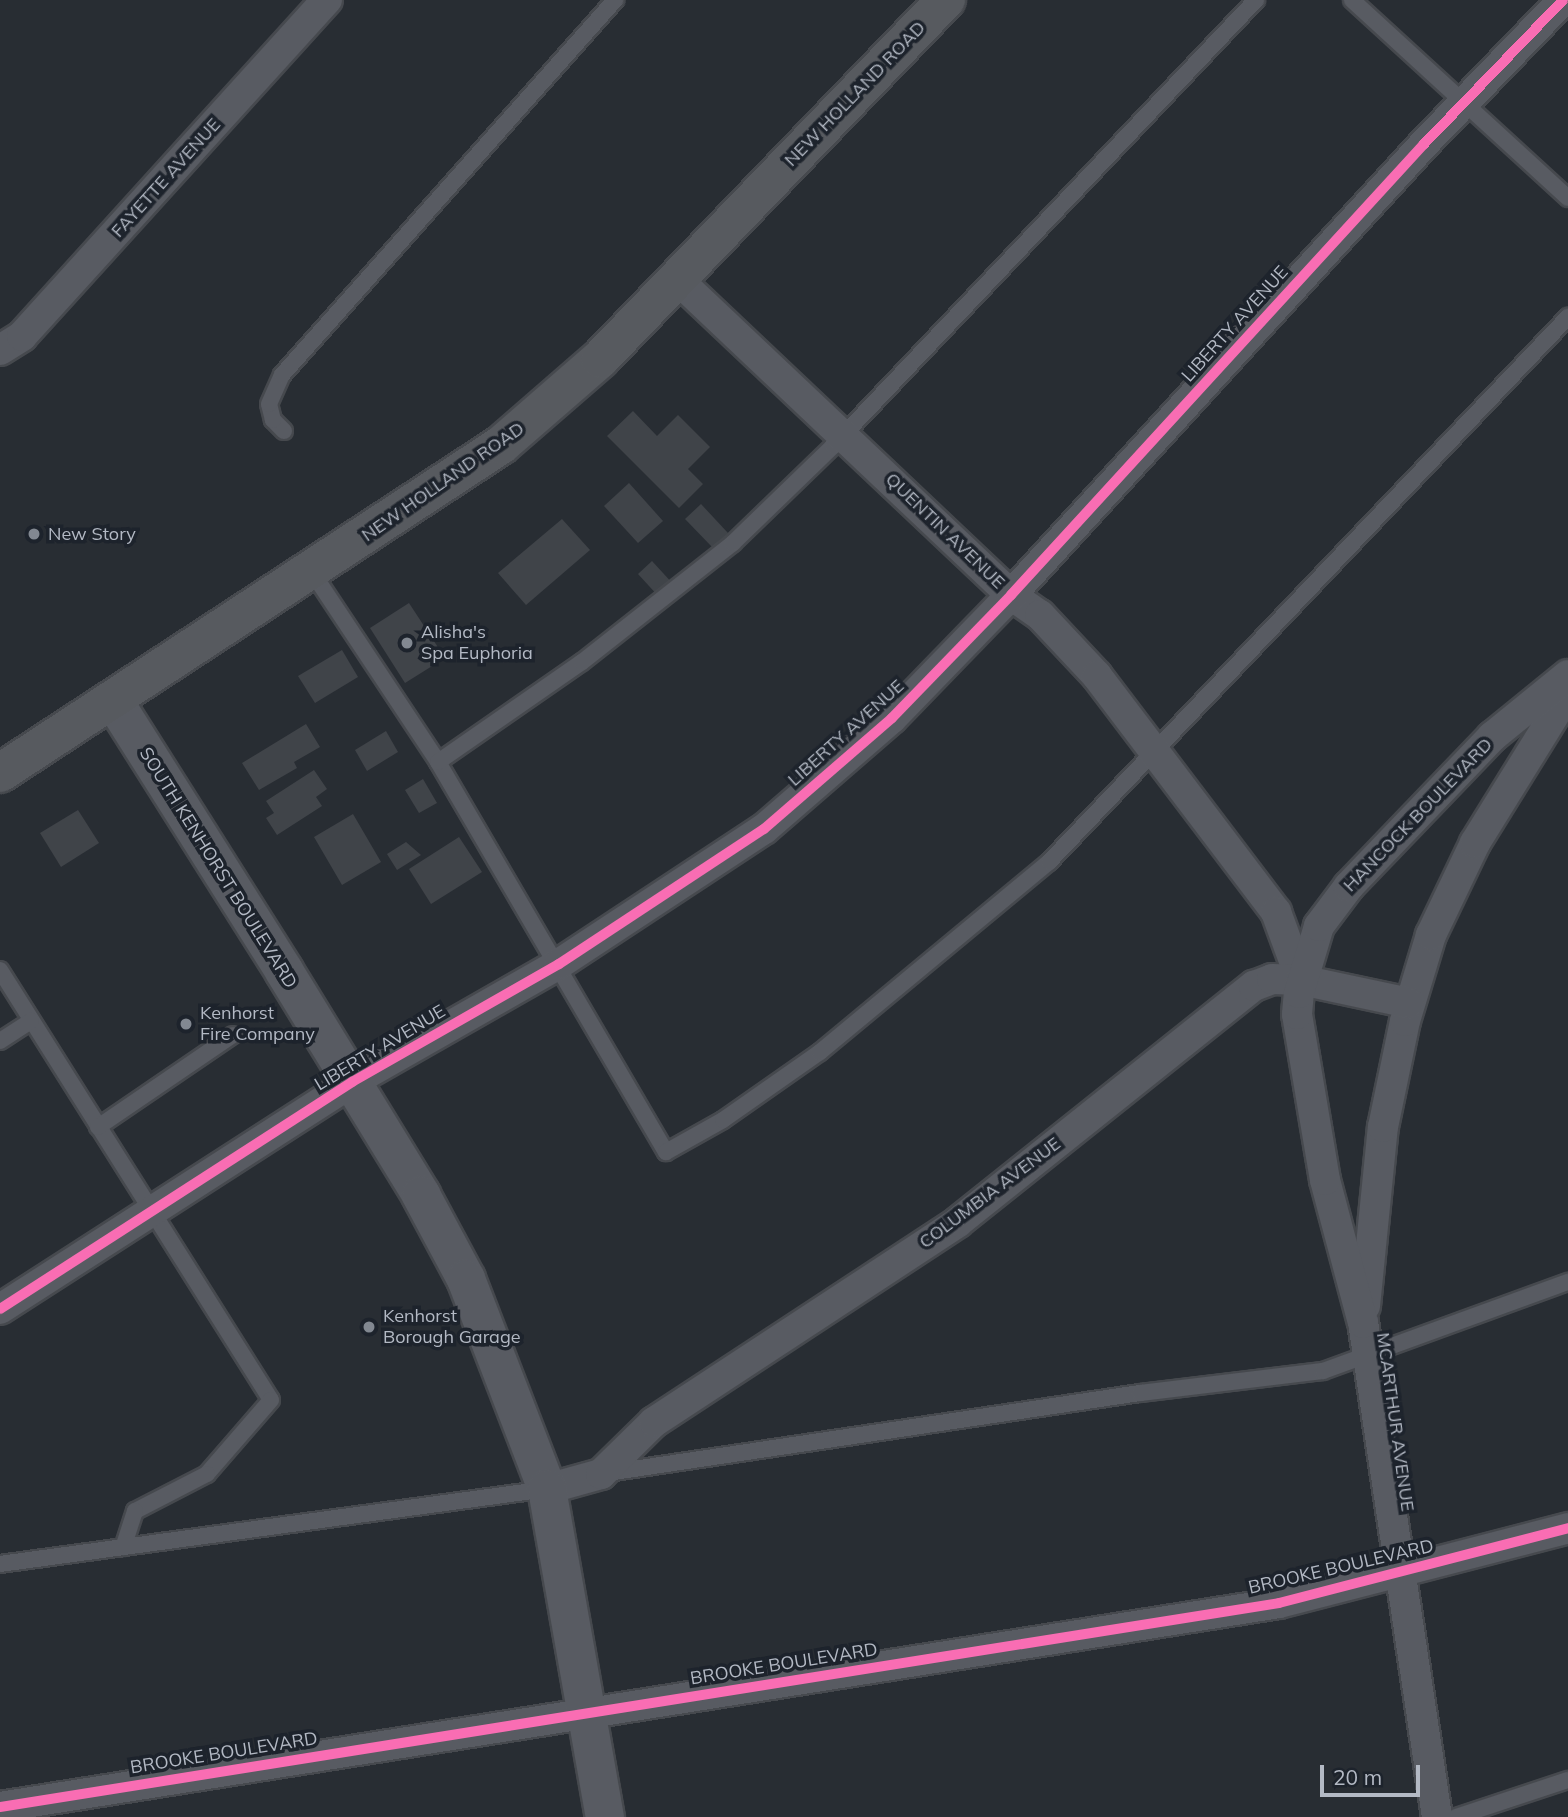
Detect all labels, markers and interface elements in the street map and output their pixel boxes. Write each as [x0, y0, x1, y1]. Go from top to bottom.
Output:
street label: NEW HOLLAND ROAD [780, 17, 930, 171]
street label: FAYETTE AVENUE [107, 114, 225, 242]
street label: LIBERTY AVENUE [1177, 262, 1293, 386]
street label: NEW HOLLAND ROAD [358, 418, 528, 546]
street label: QUENTIN AVENUE [881, 469, 1009, 593]
place label: New Story [48, 523, 136, 545]
marker: New Story [26, 526, 42, 542]
place label: Alisha's Spa Euphoria [421, 622, 533, 664]
marker: Alisha's Spa Euphoria [399, 635, 415, 651]
street label: LIBERTY AVENUE [784, 675, 908, 791]
street label: HANCOCK BOULEVARD [1339, 734, 1497, 896]
street label: SOUTH KENHORST BOULEVARD [135, 744, 301, 992]
street label: LIBERTY AVENUE [311, 1000, 449, 1096]
place label: Kenhorst Fire Company [200, 1003, 315, 1046]
marker: Kenhorst Fire Company [178, 1016, 194, 1032]
street label: COLUMBIA AVENUE [915, 1133, 1065, 1253]
place label: Kenhorst Borough Garage [383, 1306, 521, 1348]
marker: Kenhorst Borough Garage [361, 1319, 377, 1335]
street label: MCARTHUR AVENUE [1372, 1331, 1418, 1513]
street label: BROOKE BOULEVARD [1246, 1535, 1436, 1599]
street label: BROOKE BOULEVARD [689, 1639, 879, 1689]
street label: BROOKE BOULEVARD [129, 1728, 319, 1778]
scale bar [1323, 1750, 1423, 1794]
text: 20 m [1333, 1764, 1382, 1790]

